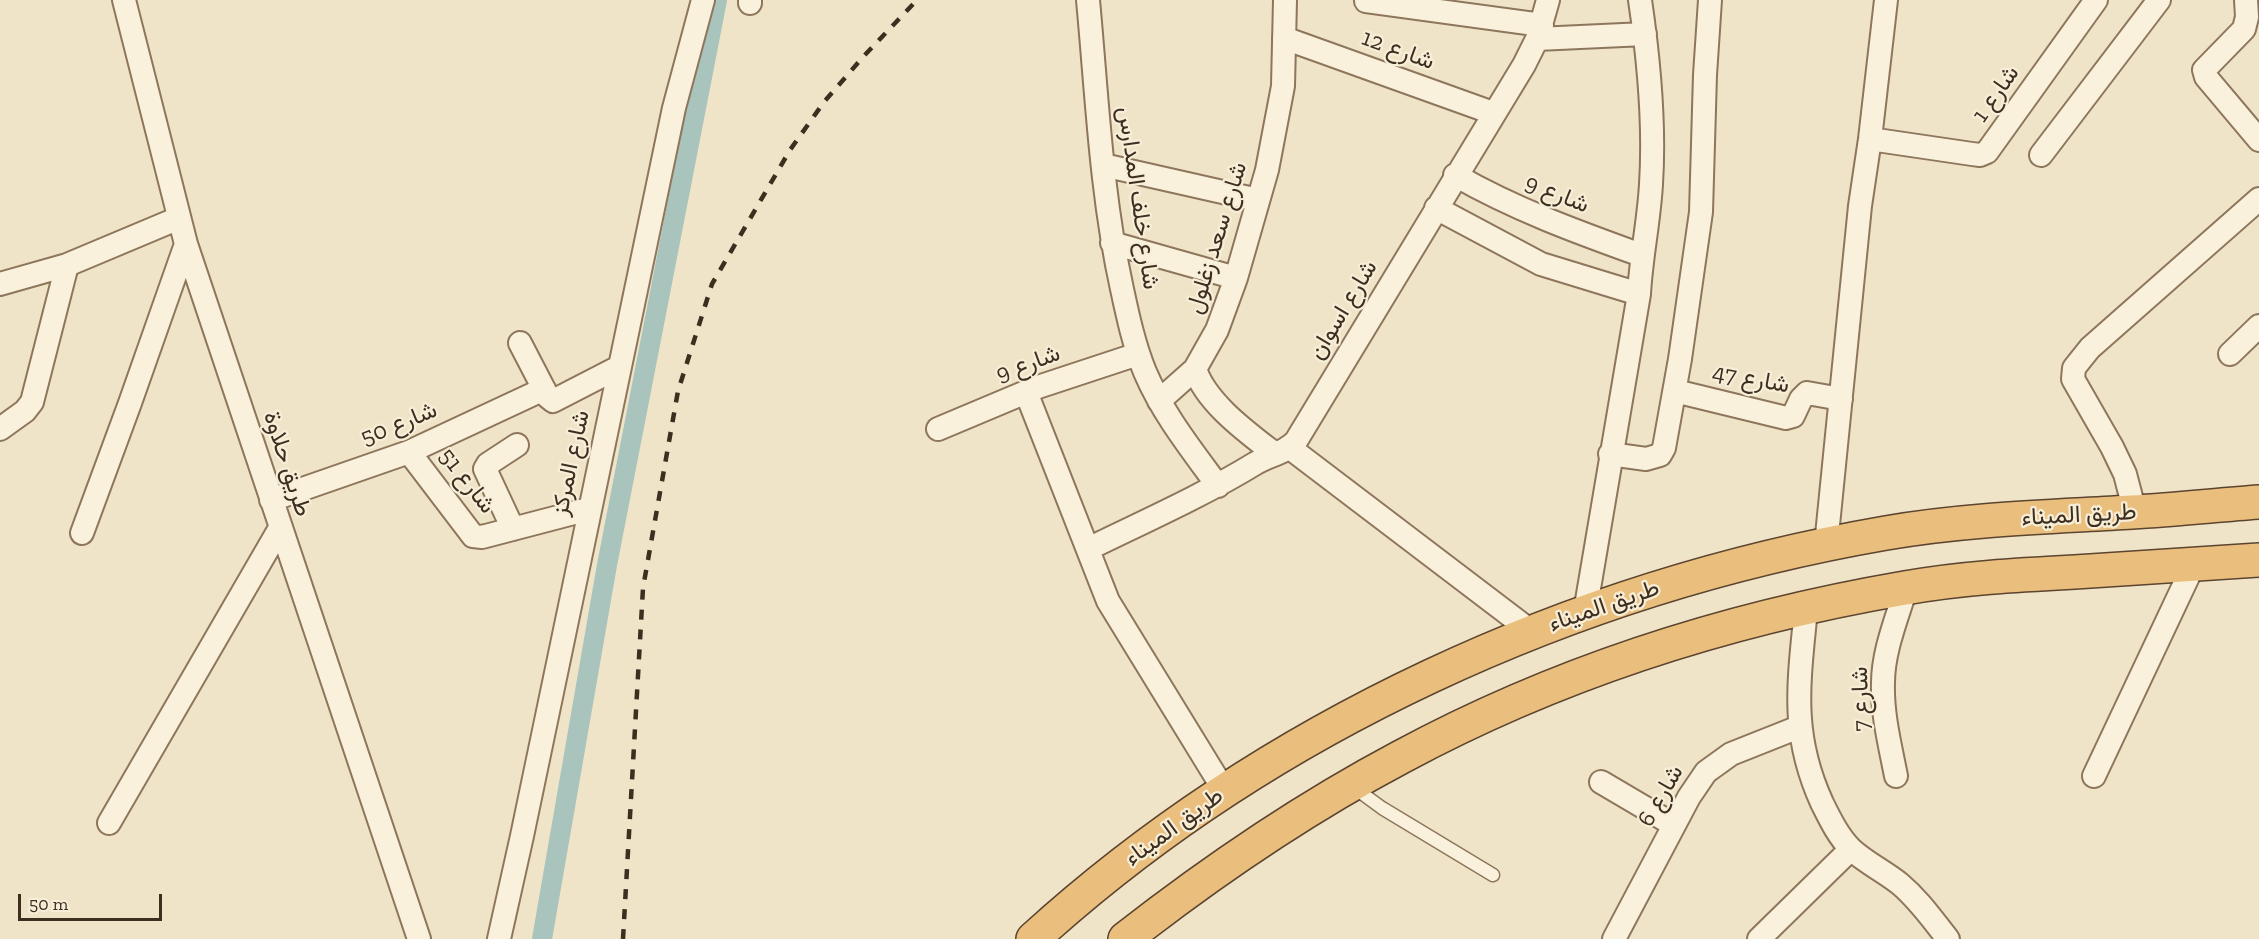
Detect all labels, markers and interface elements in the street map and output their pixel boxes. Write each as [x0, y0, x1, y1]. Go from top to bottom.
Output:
street label: شارع 12 [1358, 24, 1438, 76]
street label: شارع 1 [1966, 60, 2026, 128]
street label: شارع خلف المدارس [1111, 105, 1165, 291]
street label: شارع سعد زغلول [1180, 159, 1254, 317]
street label: شارع 9 [1521, 168, 1593, 220]
street label: شارع اسوان [1302, 255, 1384, 365]
street label: شارع 9 [992, 339, 1064, 389]
street label: شارع 47 [1710, 358, 1792, 400]
street label: شارع 50 [357, 396, 441, 452]
street label: طريق حلاوة [257, 408, 317, 520]
street label: شارع المركز [546, 408, 596, 518]
street label: شارع 51 [432, 442, 502, 520]
street label: طريق الميناء [2021, 498, 2137, 532]
street label: طريق الميناء [1545, 574, 1663, 638]
street label: شارع 7 [1845, 666, 1877, 732]
street label: شارع 6 [1632, 760, 1690, 832]
street label: طريق الميناء [1119, 781, 1229, 873]
scale bar [21, 882, 165, 920]
text: 50 m [29, 893, 68, 915]

